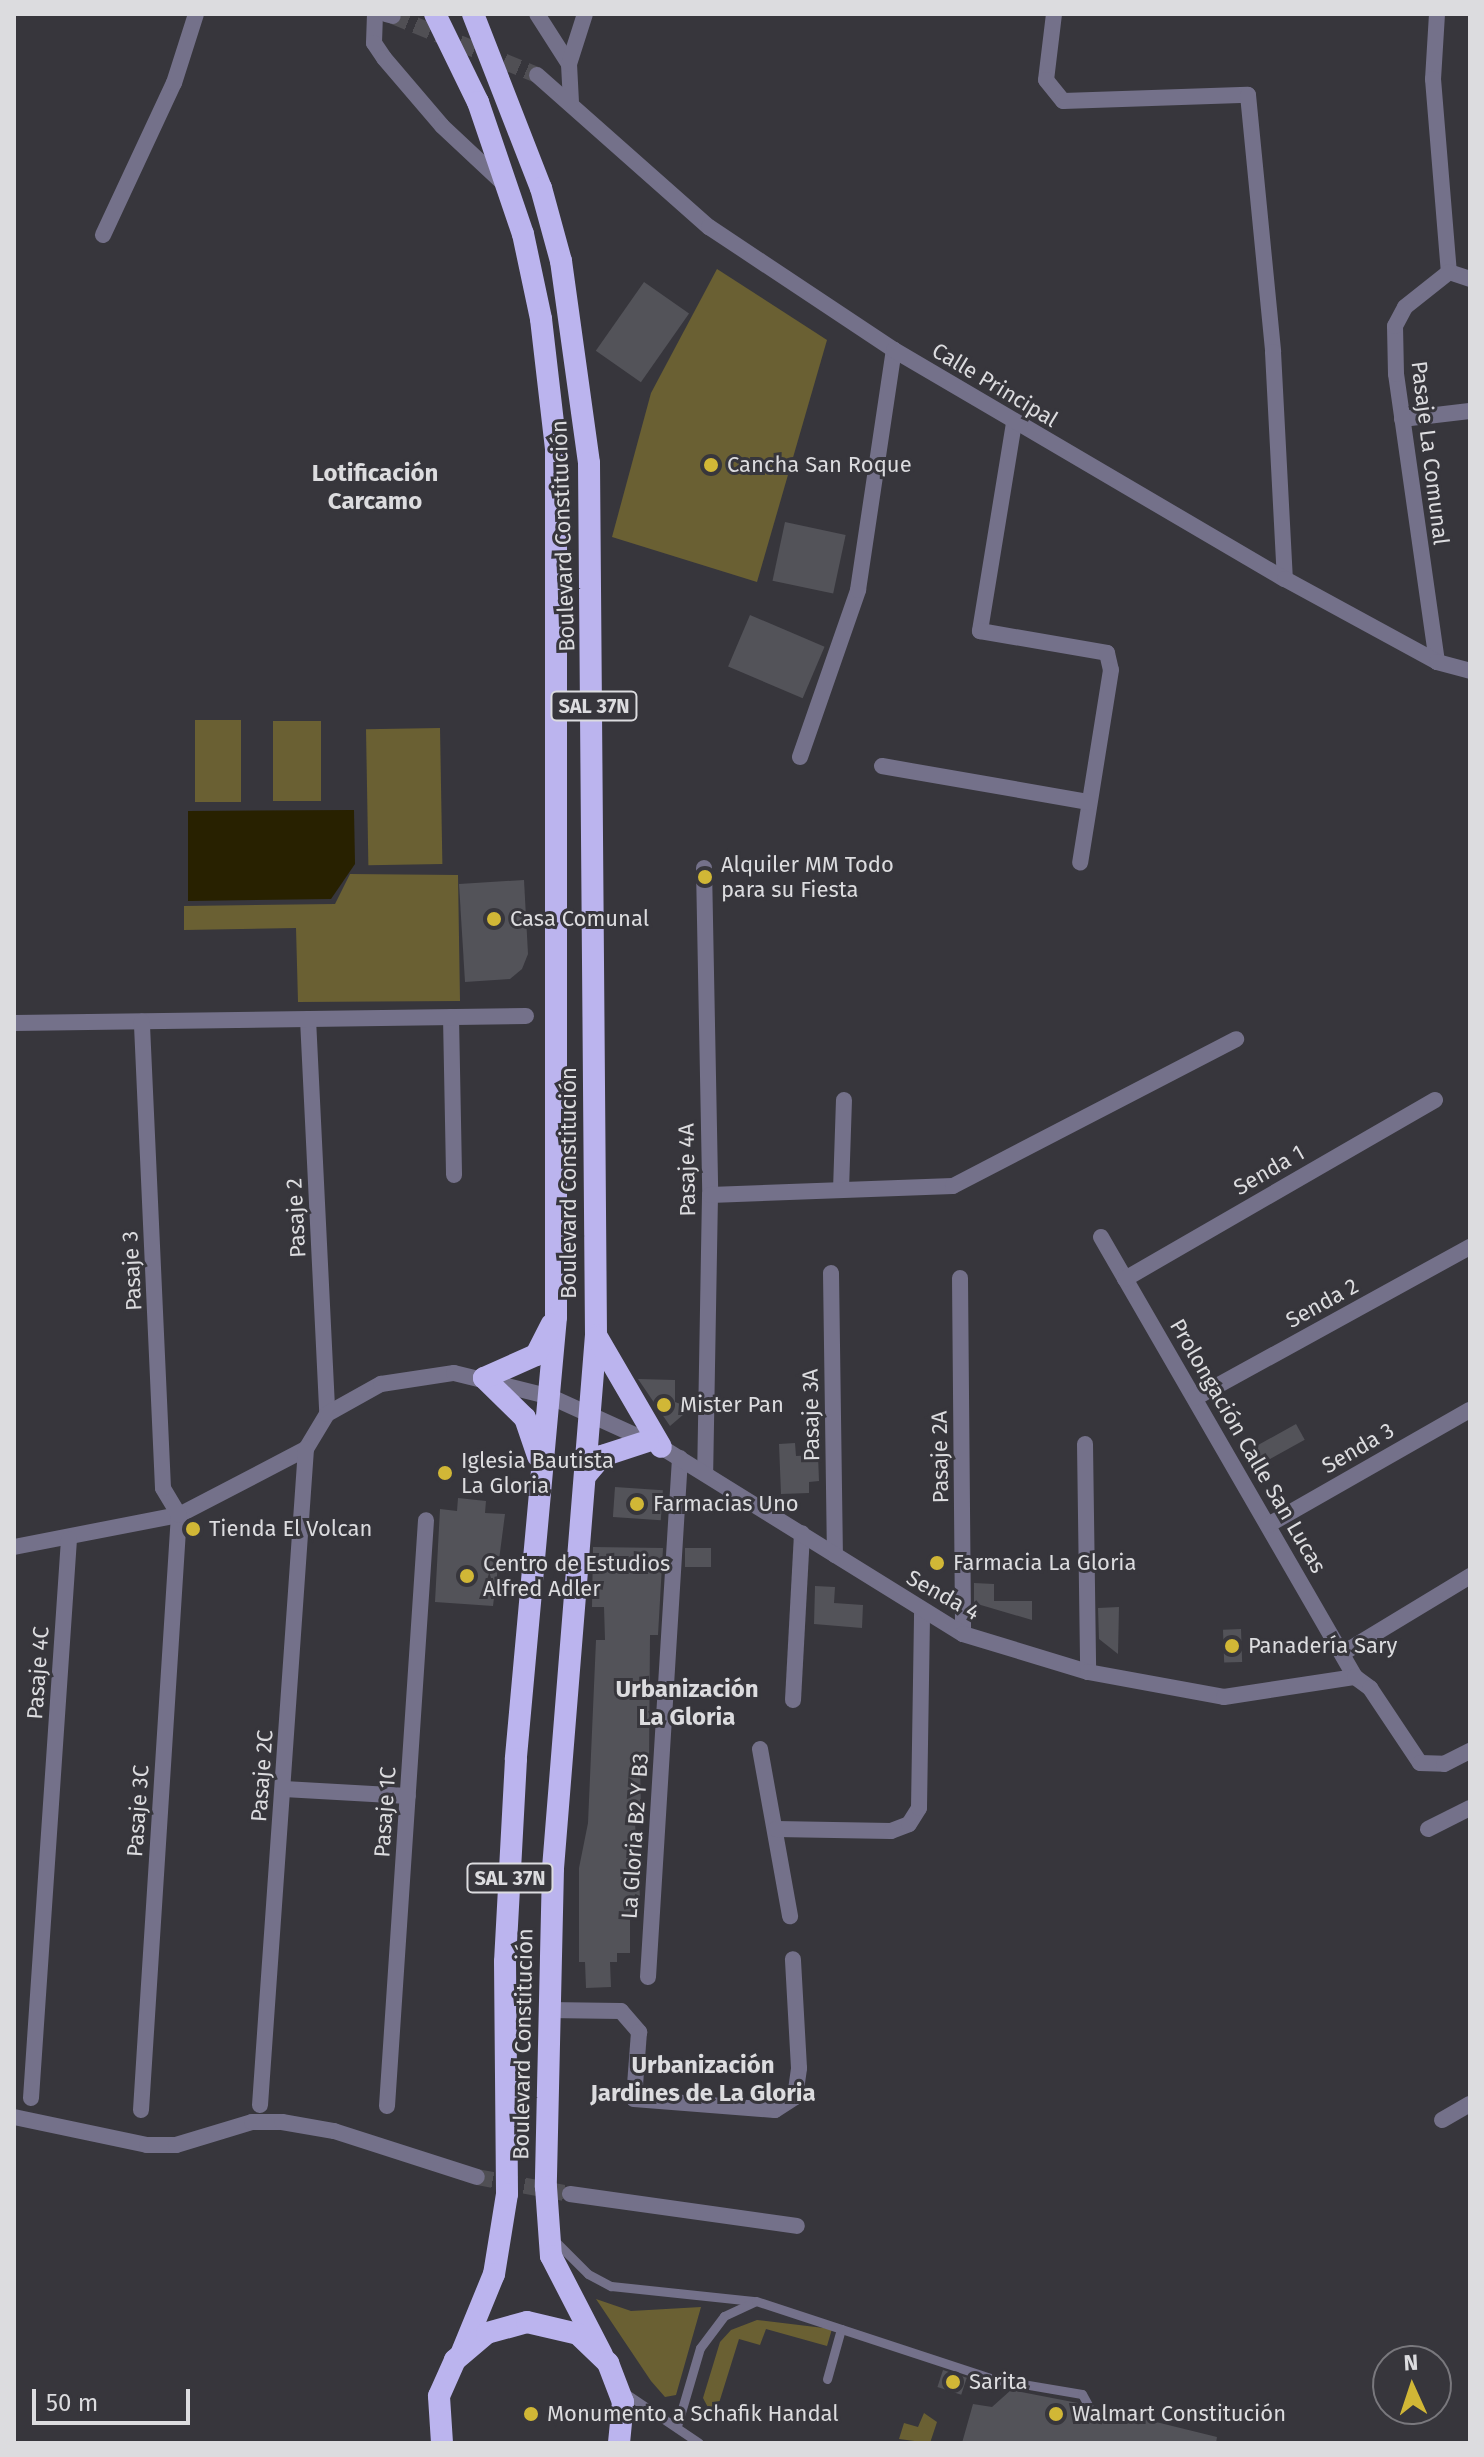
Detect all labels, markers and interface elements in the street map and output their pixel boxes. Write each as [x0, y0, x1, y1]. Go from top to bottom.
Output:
street label: Calle Principal [927, 337, 1063, 433]
street label: Pasaje La Comunal [1406, 360, 1454, 546]
street label: Boulevard Constitución [546, 420, 580, 652]
place label: Cancha San Roque [727, 452, 912, 478]
marker: Cancha San Roque [702, 456, 720, 474]
district label: Lotificación Carcamo [312, 460, 438, 516]
road number: SAL 37N [550, 690, 638, 722]
place label: Alquiler MM Todo para su Fiesta [721, 851, 894, 902]
marker: Alquiler MM Todo para su Fiesta [696, 868, 714, 886]
place label: Casa Comunal [510, 906, 649, 932]
marker: Casa Comunal [485, 910, 503, 928]
street label: Boulevard Constitución [556, 1067, 582, 1299]
street label: Pasaje 4A [673, 1123, 701, 1217]
street label: Senda 1 [1229, 1139, 1309, 1201]
street label: Pasaje 2 [281, 1177, 311, 1259]
street label: Pasaje 3 [117, 1230, 147, 1312]
street label: Senda 2 [1281, 1272, 1363, 1334]
street label: Prolongación Calle San Lucas [1164, 1314, 1332, 1578]
street label: Pasaje 3A [797, 1368, 825, 1462]
place label: Mister Pan [680, 1392, 784, 1418]
marker: Mister Pan [655, 1396, 673, 1414]
street label: Pasaje 2A [926, 1410, 954, 1504]
street label: Senda 3 [1317, 1417, 1399, 1479]
place label: Iglesia Bautista La Gloria [461, 1447, 614, 1498]
marker: Iglesia Bautista La Gloria [436, 1464, 454, 1482]
place label: Farmacias Uno [653, 1491, 799, 1517]
marker: Farmacias Uno [628, 1495, 646, 1513]
place label: Tienda El Volcan [209, 1516, 372, 1542]
marker: Tienda El Volcan [184, 1520, 202, 1538]
place label: Centro de Estudios Alfred Adler [483, 1550, 670, 1602]
place label: Farmacia La Gloria [953, 1550, 1137, 1576]
marker: Farmacia La Gloria [928, 1554, 946, 1572]
street label: Senda 4 [902, 1564, 984, 1626]
marker: Centro de Estudios Alfred Adler [458, 1567, 476, 1585]
street label: Pasaje 4C [22, 1626, 54, 1720]
place label: Panadería Sary [1248, 1633, 1397, 1659]
marker: Panadería Sary [1223, 1637, 1241, 1655]
district label: Urbanización La Gloria [615, 1676, 759, 1732]
street label: Pasaje 2C [246, 1729, 278, 1823]
street label: La Gloria B2 Y B3 [616, 1752, 654, 1920]
street label: Pasaje 3C [122, 1764, 154, 1858]
street label: Pasaje 1C [369, 1766, 401, 1858]
road number: SAL 37N [466, 1862, 554, 1894]
street label: Boulevard Constitución [508, 1928, 538, 2160]
district label: Urbanización Jardines de La Gloria [590, 2052, 816, 2108]
north arrow [1372, 2345, 1452, 2425]
text: N [1403, 2349, 1419, 2376]
place label: Sarita [969, 2369, 1027, 2395]
scale bar [36, 2373, 194, 2423]
marker: Sarita [944, 2373, 962, 2391]
text: 50 m [46, 2389, 98, 2417]
place label: Monumento a Schafik Handal [547, 2401, 839, 2427]
place label: Walmart Constitución [1072, 2401, 1286, 2427]
marker: Monumento a Schafik Handal [522, 2405, 540, 2423]
marker: Walmart Constitución [1047, 2405, 1065, 2423]

